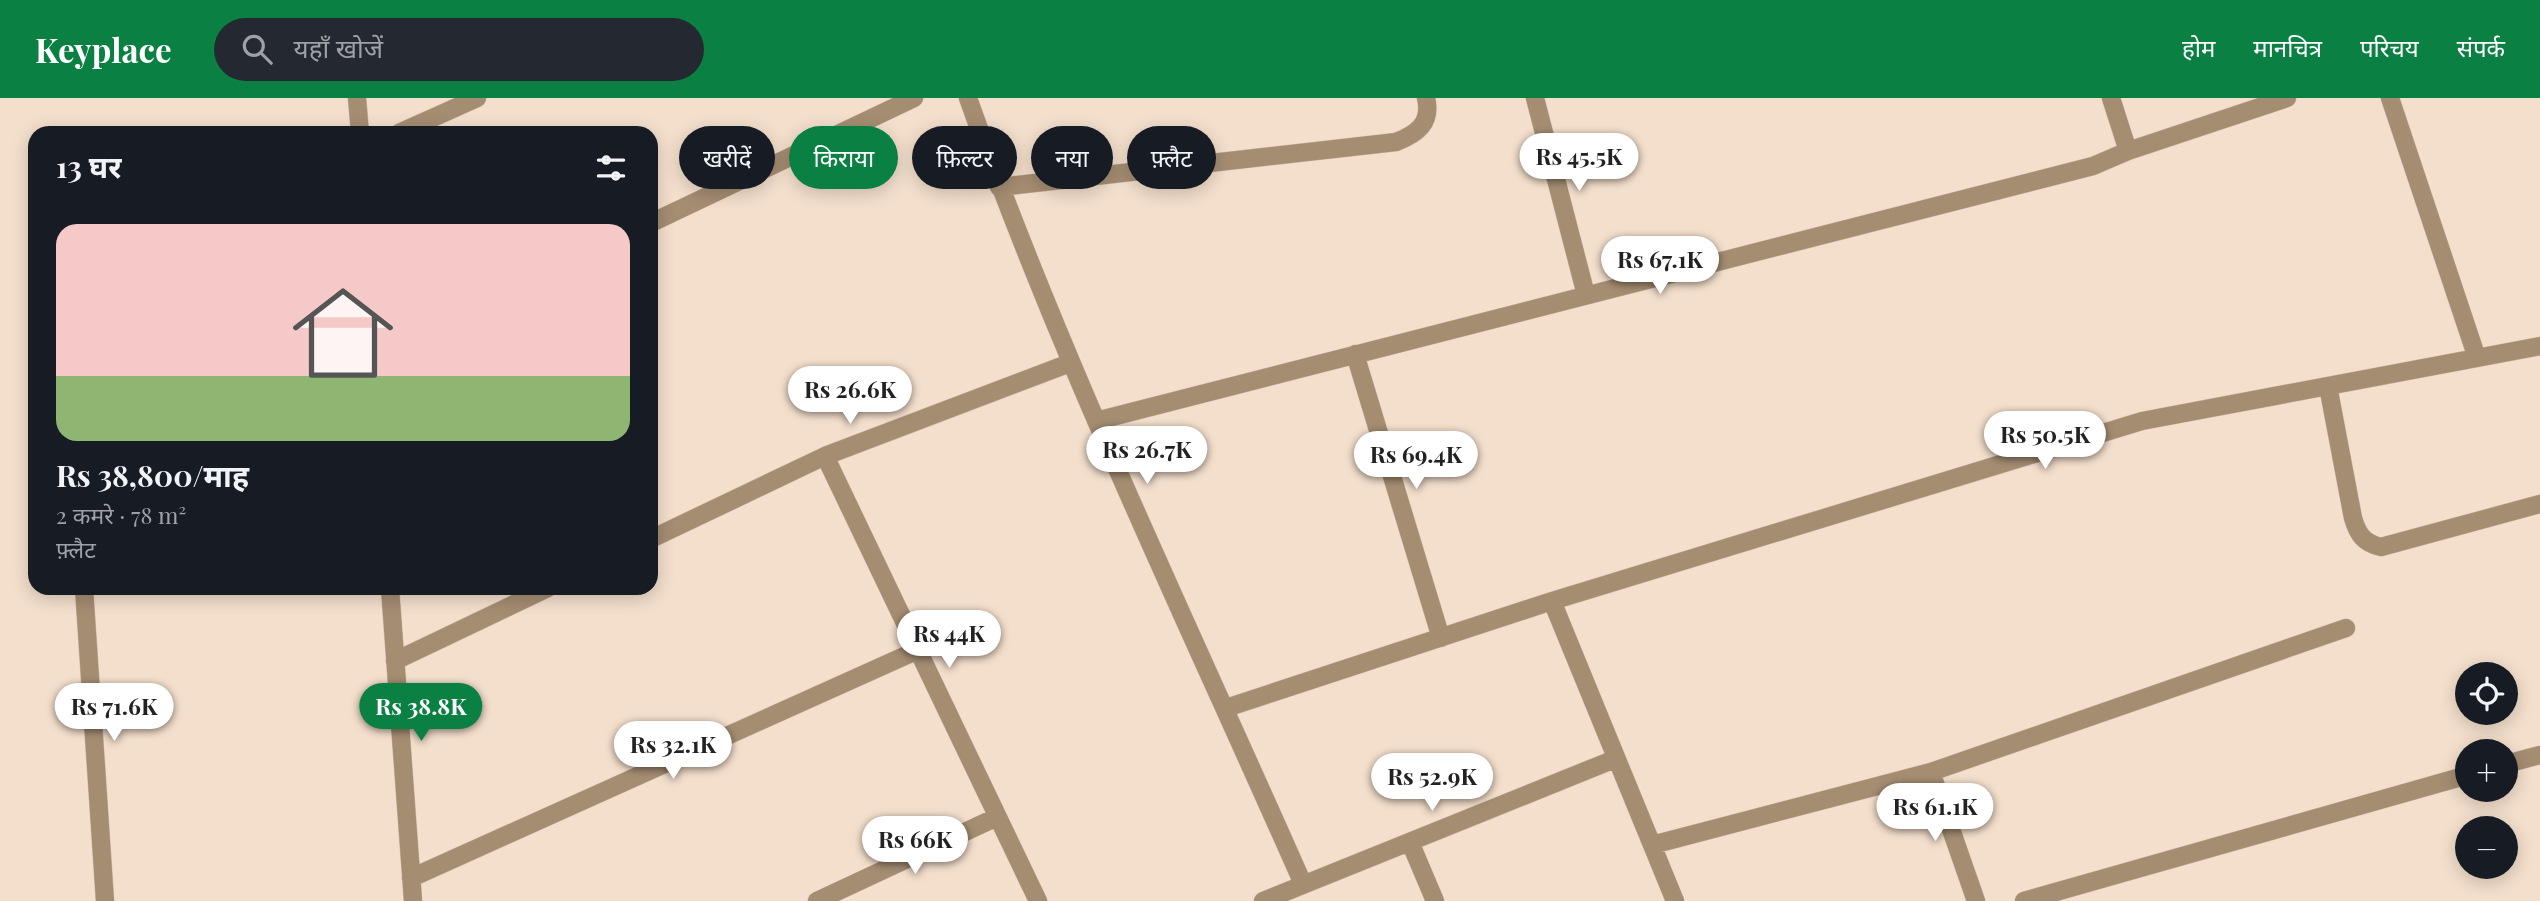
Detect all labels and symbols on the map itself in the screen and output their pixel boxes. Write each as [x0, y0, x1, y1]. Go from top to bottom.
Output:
pin: Rs 45.5K [1507, 134, 1651, 193]
pin: Rs 67.1K [1588, 236, 1732, 296]
pin: Rs 26.6K [778, 366, 922, 426]
pin: Rs 50.5K [1973, 412, 2117, 471]
pin: Rs 26.7K [1075, 426, 1219, 486]
pin: Rs 69.4K [1344, 432, 1488, 491]
pin: Rs 44K [892, 610, 1006, 670]
pin: Rs 71.6K [42, 684, 186, 743]
pin: Rs 38.8K [349, 684, 493, 743]
pin: Rs 32.1K [601, 722, 745, 781]
pin: Rs 52.9K [1360, 754, 1504, 813]
pin: Rs 61.1K [1863, 784, 2007, 843]
pin: Rs 66K [858, 816, 972, 876]

